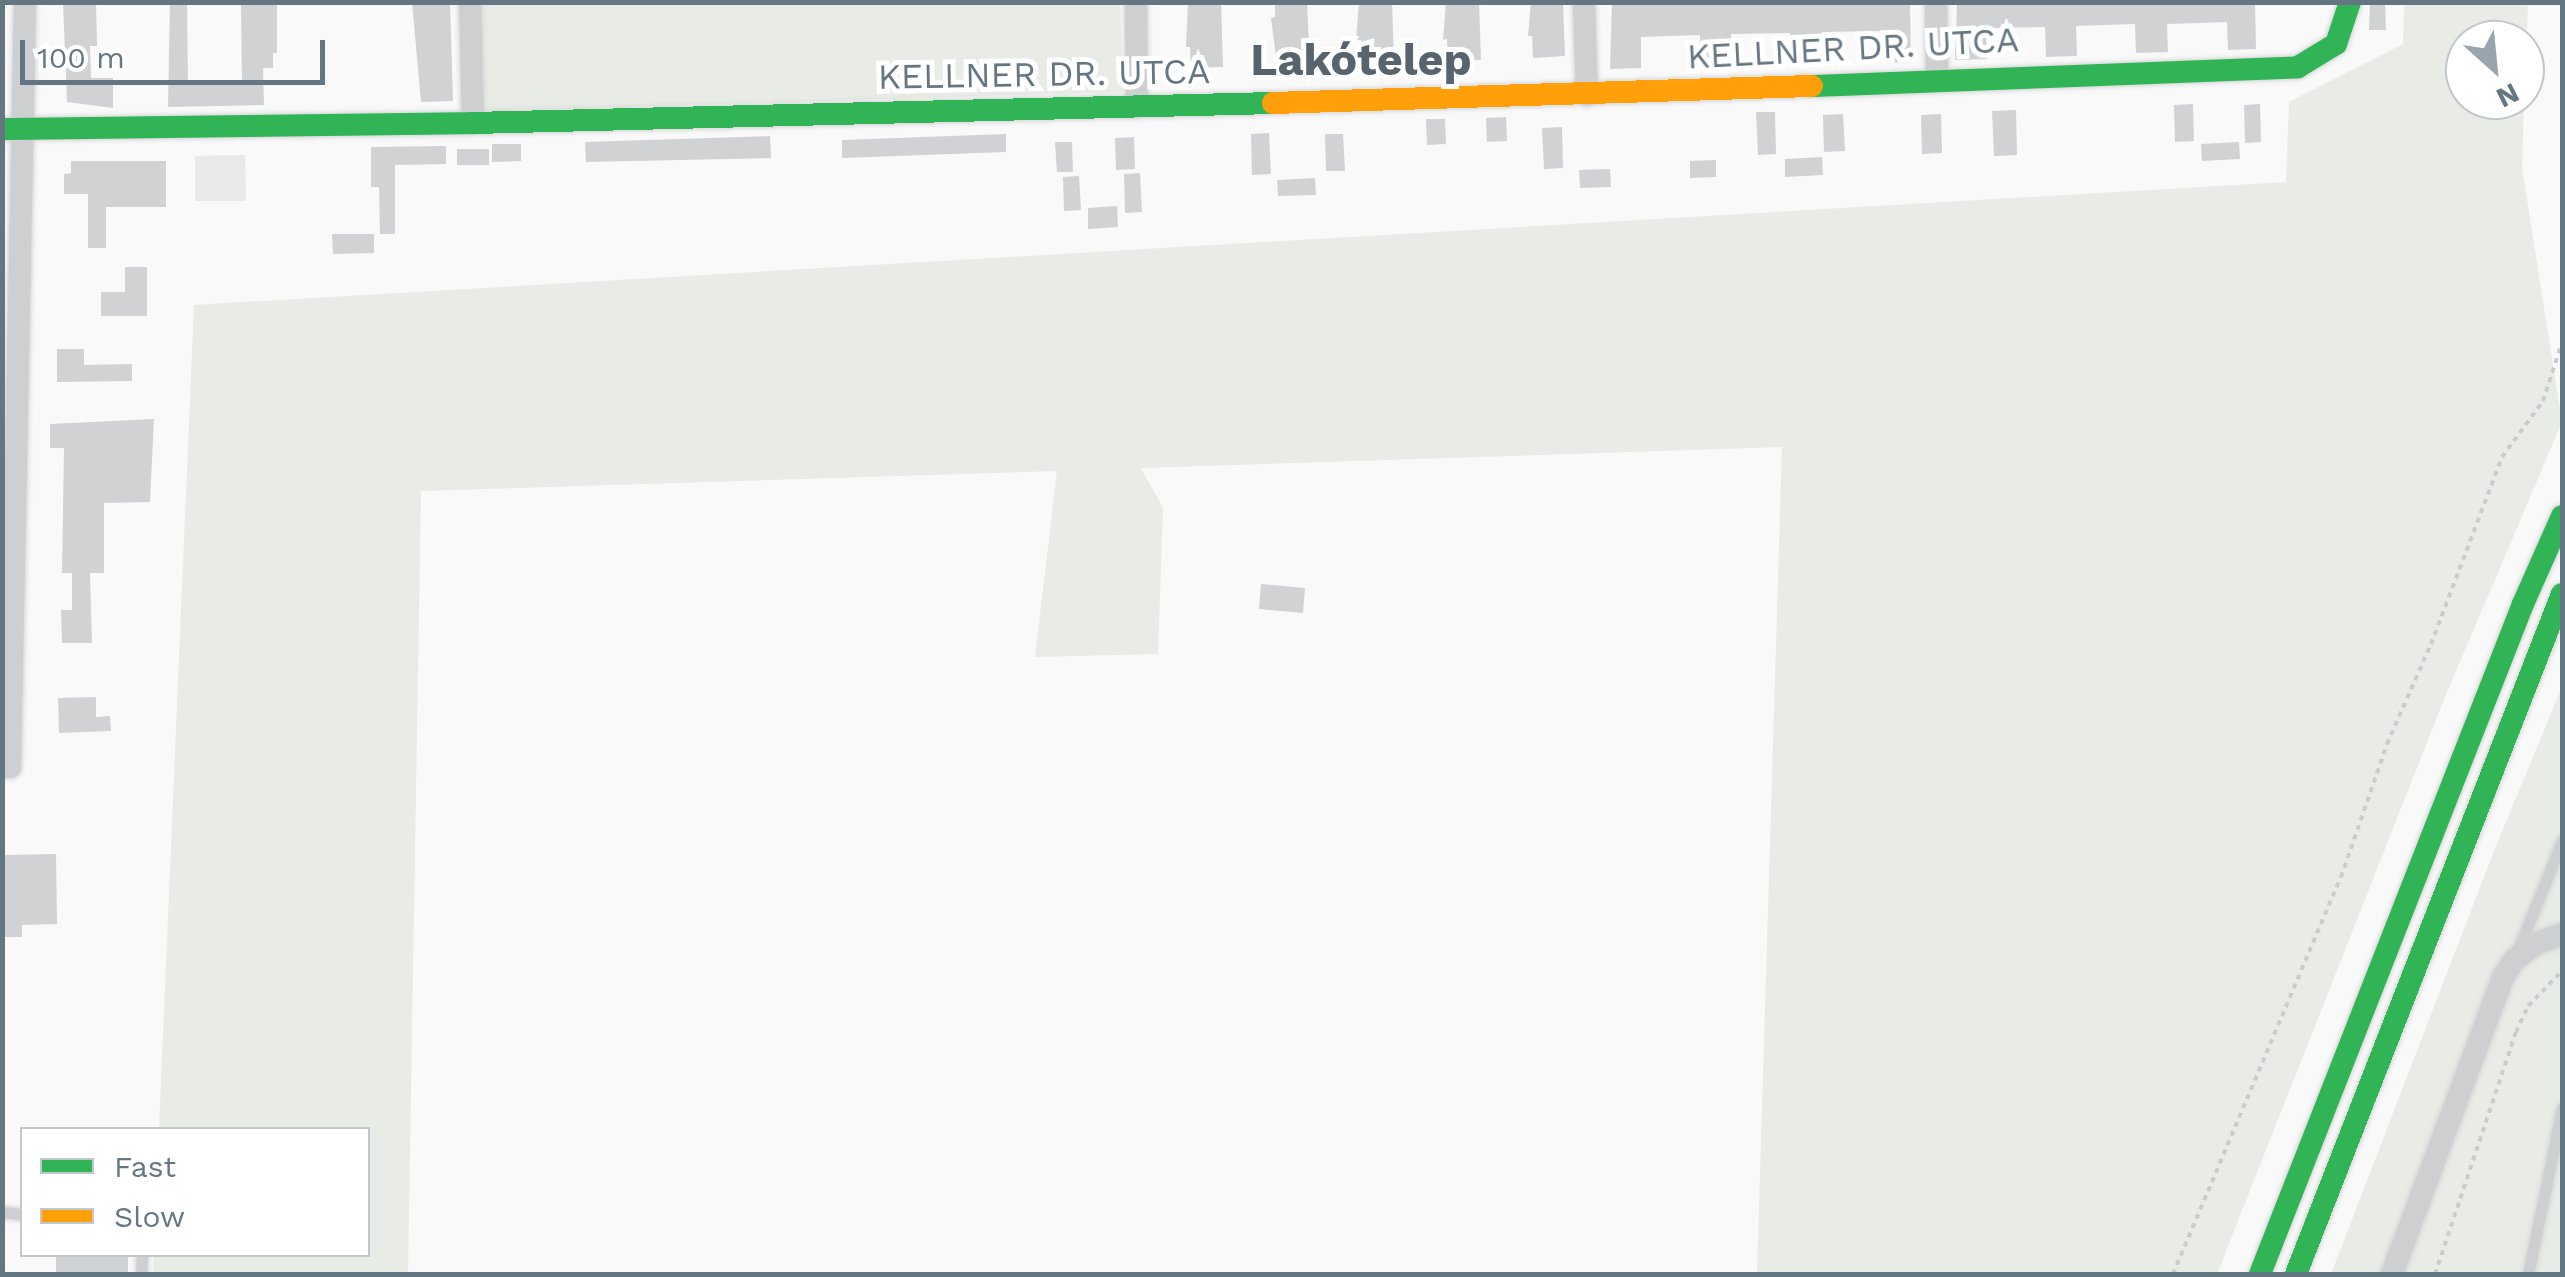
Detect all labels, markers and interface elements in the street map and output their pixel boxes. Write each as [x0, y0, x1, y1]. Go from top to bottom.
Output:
street label: KELLNER DR. UTCA [1686, 18, 2020, 78]
scale bar [25, 20, 330, 82]
north arrow [2445, 20, 2545, 120]
district label: Lakótelep [1250, 33, 1472, 87]
text: 100 m [37, 40, 125, 75]
street label: KELLNER DR. UTCA [877, 50, 1211, 98]
text: N [2491, 76, 2525, 115]
legend [20, 1127, 370, 1257]
text: Fast [114, 1149, 176, 1184]
text: Slow [114, 1199, 185, 1234]

